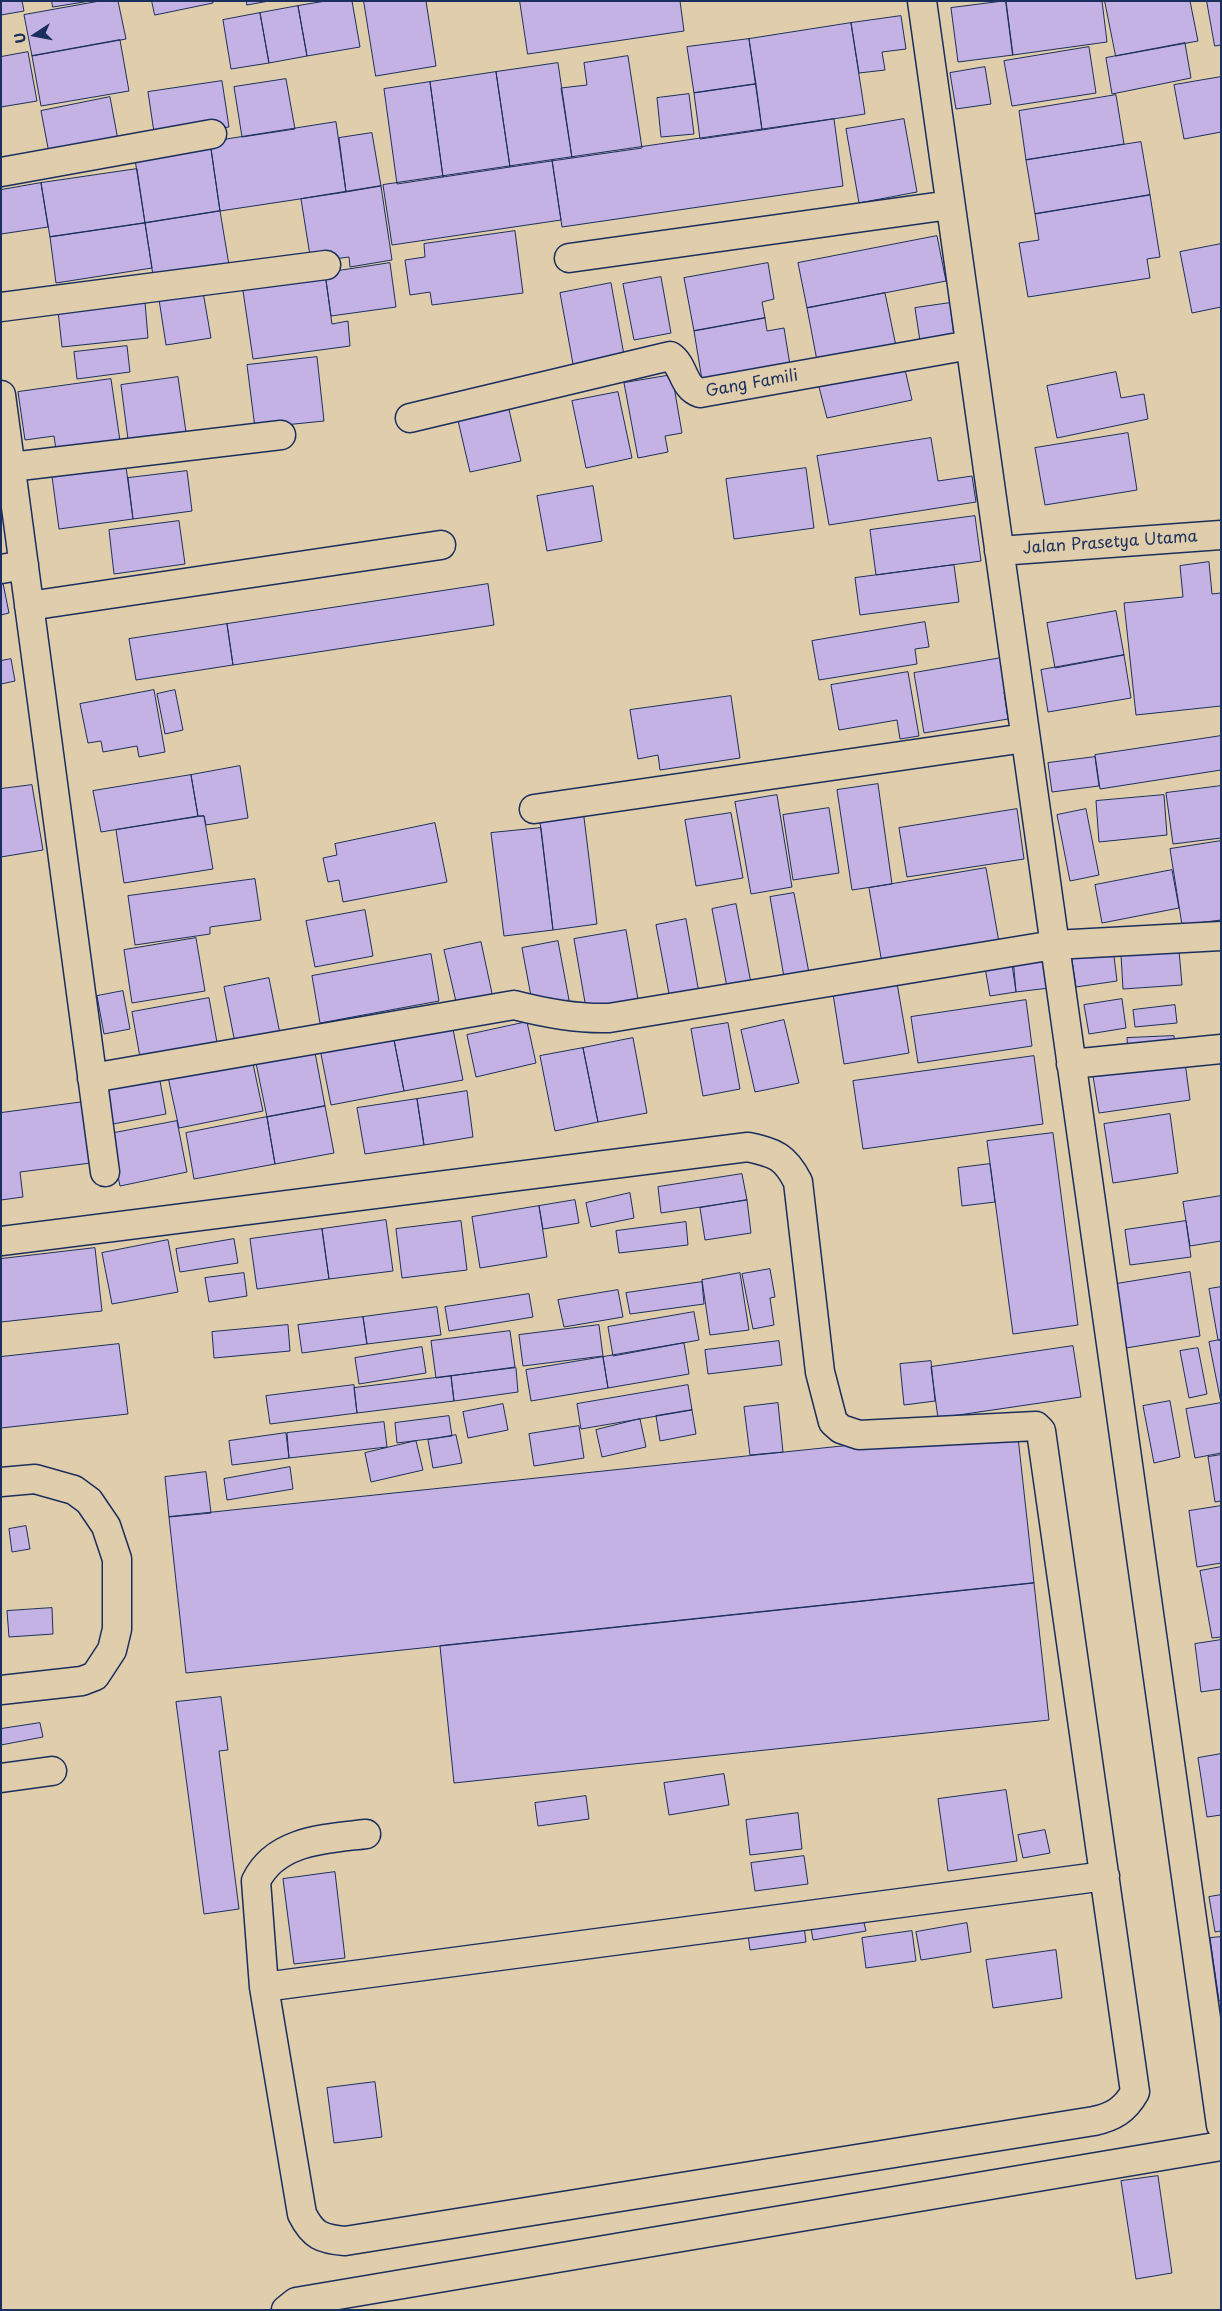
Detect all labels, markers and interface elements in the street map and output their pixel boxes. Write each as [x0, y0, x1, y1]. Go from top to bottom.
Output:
north arrow [10, 10, 60, 60]
text: U [8, 31, 31, 45]
street label: Gang Famili [704, 366, 800, 402]
street label: Jalan Prasetya Utama [1022, 527, 1198, 559]

